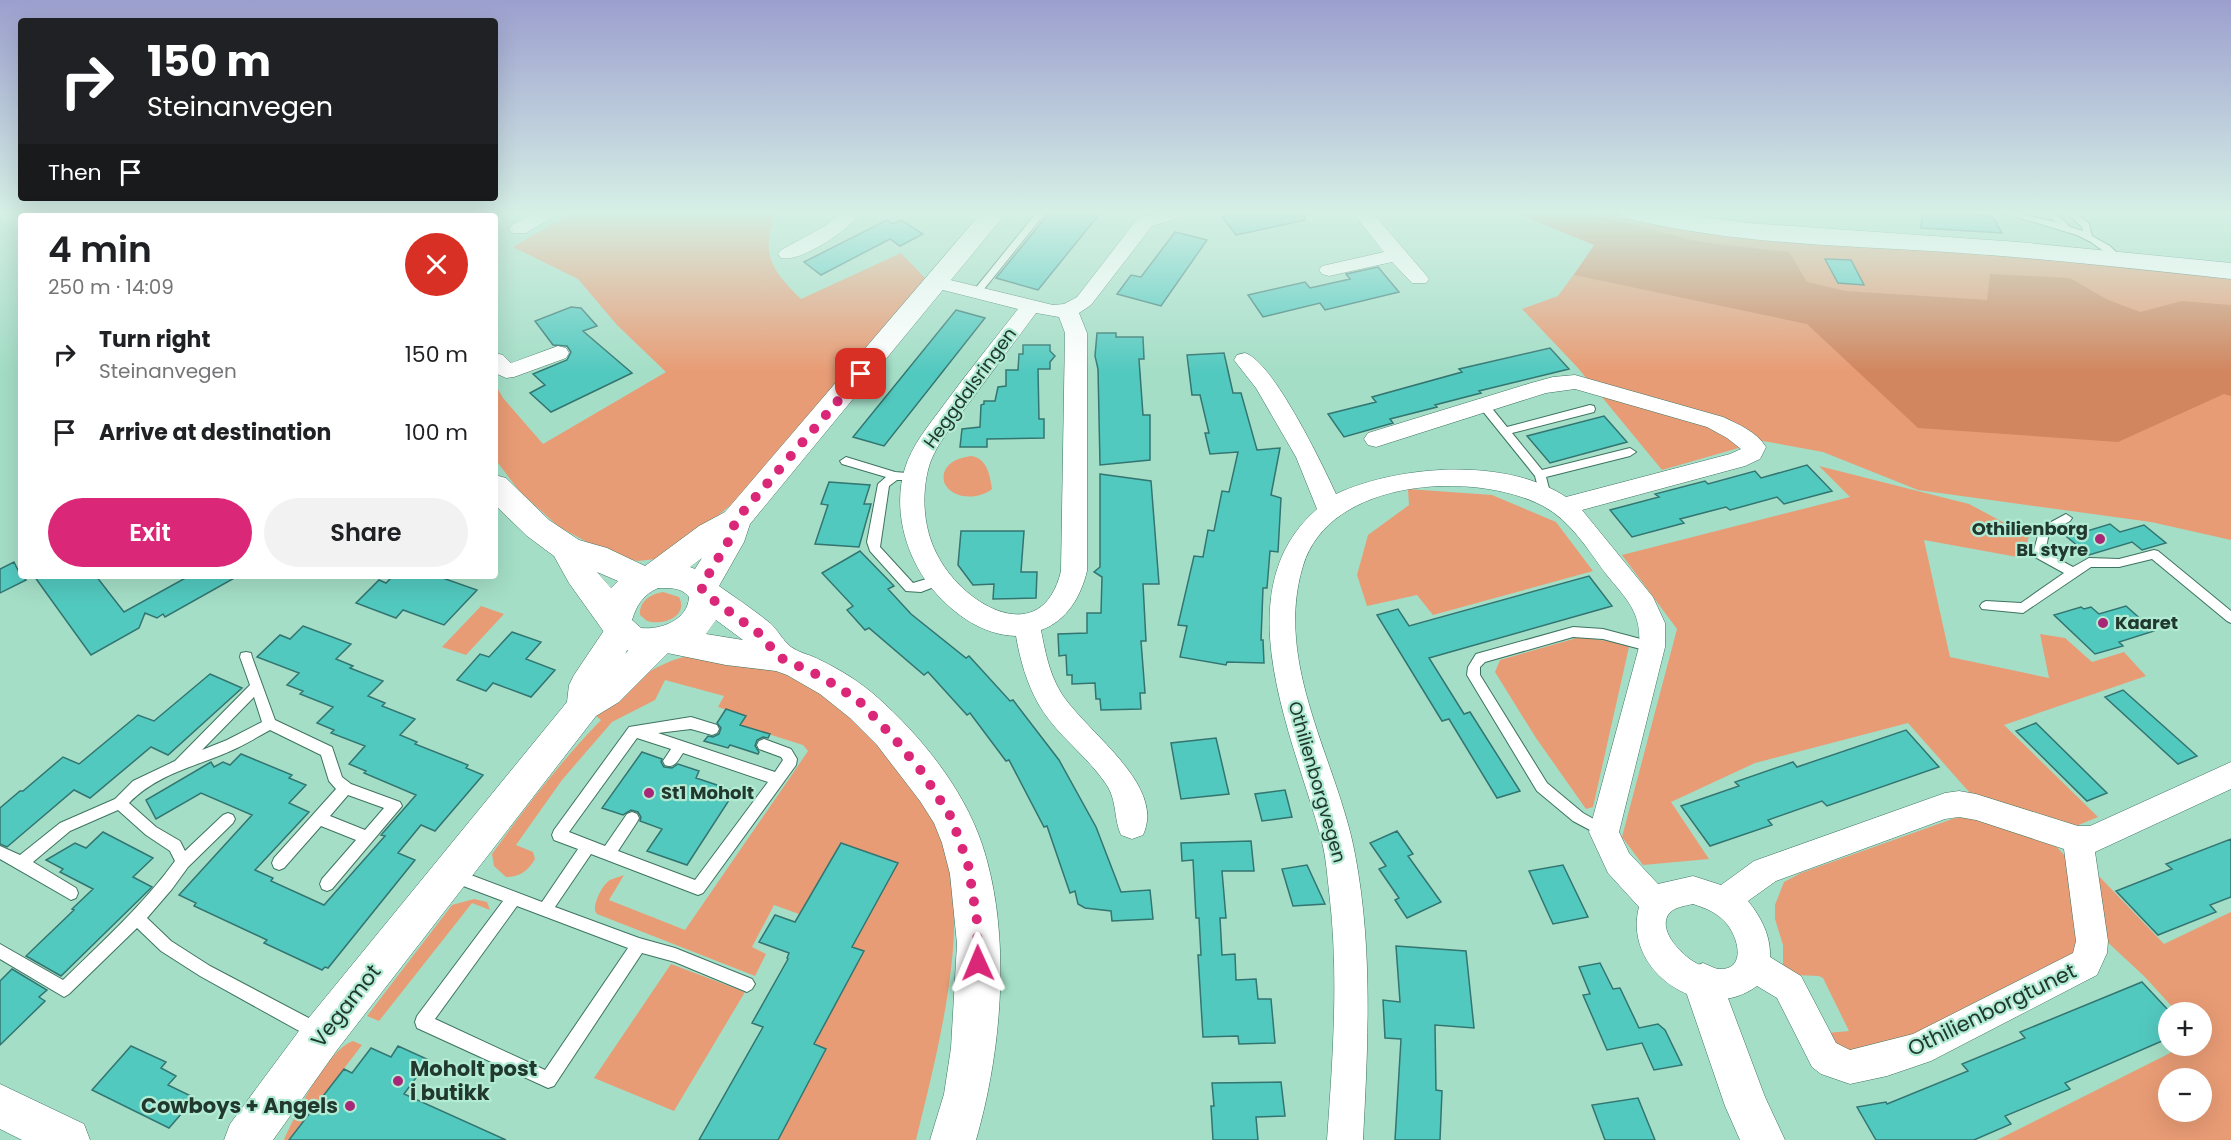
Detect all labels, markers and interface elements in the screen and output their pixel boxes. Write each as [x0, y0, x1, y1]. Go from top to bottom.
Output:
text: 150 m [147, 32, 271, 91]
icon: right [48, 42, 126, 120]
text: Steinanvegen [147, 88, 333, 125]
icon: arrive [114, 156, 147, 189]
text: Then [48, 157, 102, 188]
text: 4 min [48, 224, 152, 275]
button: close [405, 233, 468, 296]
text: 250 m · 14:09 [48, 273, 174, 301]
street label: Heggdalsringen [917, 322, 1022, 453]
text: Turn right [99, 324, 210, 355]
icon: right [48, 338, 81, 371]
text: 150 m [405, 339, 468, 370]
pin [835, 348, 886, 399]
text: Steinanvegen [99, 357, 237, 385]
icon: arrive [844, 357, 877, 390]
icon: arrive [48, 416, 81, 449]
text: Arrive at destination [99, 417, 331, 448]
text: 100 m [405, 417, 468, 448]
button: Exit [48, 498, 252, 567]
button: Share [264, 498, 468, 567]
place label: Othilienborg BL styre [1972, 516, 2088, 562]
marker: Othilienborg BL styre [2093, 532, 2107, 546]
place label: Kaaret [2115, 610, 2178, 635]
marker: Kaaret [2096, 616, 2110, 630]
street label: Othilienborgvegen [1282, 698, 1352, 866]
place label: St1 Moholt [661, 780, 754, 805]
marker: St1 Moholt [642, 786, 656, 800]
position arrow [946, 931, 1010, 995]
street label: Othilienborgtunet [1903, 956, 2081, 1063]
street label: Vegamot [304, 958, 387, 1053]
map controls [2158, 1002, 2212, 1122]
button: + [2158, 1002, 2212, 1056]
place label: Moholt post i butikk [410, 1054, 537, 1107]
button: − [2158, 1068, 2212, 1122]
marker: Moholt post i butikk [391, 1074, 405, 1088]
place label: Cowboys + Angels [141, 1091, 338, 1120]
marker: Cowboys + Angels [343, 1099, 357, 1113]

